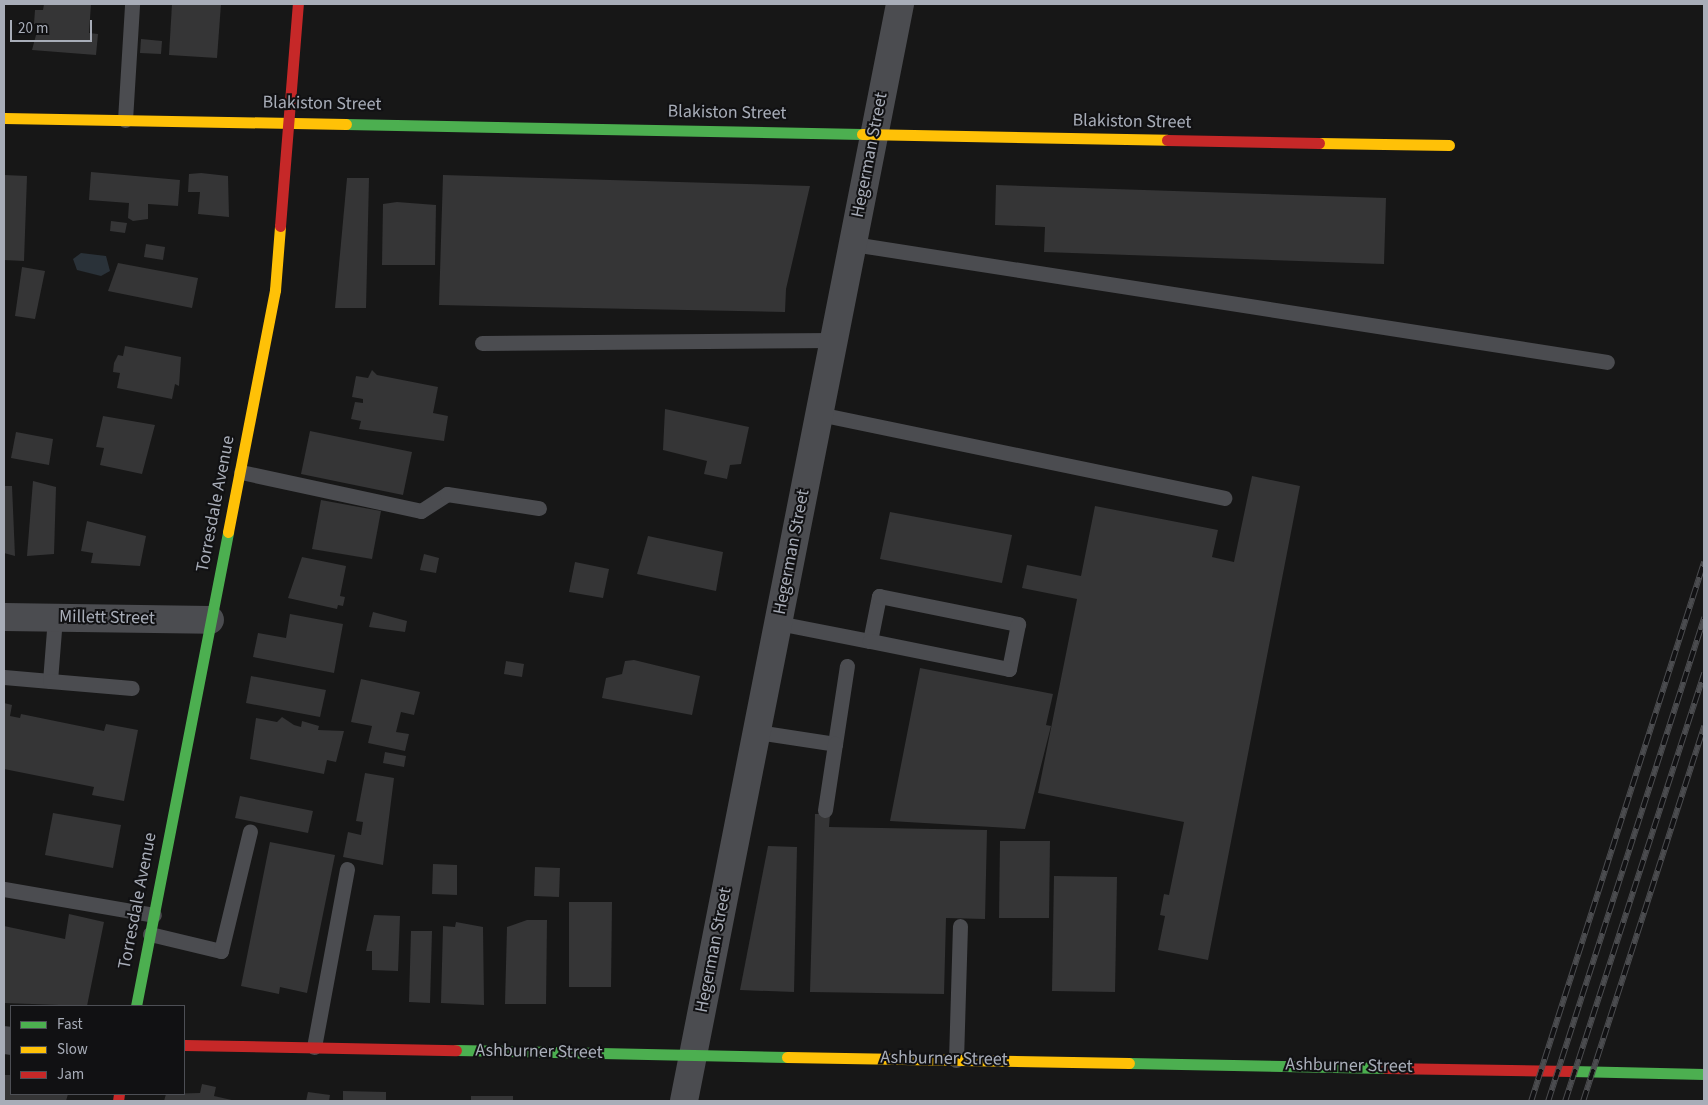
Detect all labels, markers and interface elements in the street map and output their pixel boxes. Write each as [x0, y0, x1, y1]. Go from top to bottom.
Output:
scale bar [12, 10, 95, 42]
text: 20 m [18, 18, 48, 39]
street label: Hegerman Street [847, 91, 893, 219]
street label: Blakiston Street [262, 92, 382, 116]
street label: Blakiston Street [667, 101, 787, 125]
street label: Blakiston Street [1072, 110, 1192, 134]
street label: Torresdale Avenue [192, 434, 240, 574]
street label: Hegerman Street [769, 488, 815, 616]
street label: Millett Street [59, 606, 155, 630]
street label: Torresdale Avenue [114, 831, 162, 971]
street label: Hegerman Street [691, 886, 737, 1014]
legend [10, 1005, 185, 1095]
text: Fast [57, 1014, 83, 1035]
text: Slow [57, 1039, 88, 1060]
street label: Ashburner Street [475, 1040, 603, 1064]
street label: Ashburner Street [880, 1047, 1008, 1071]
street label: Ashburner Street [1285, 1054, 1413, 1078]
text: Jam [57, 1064, 84, 1085]

